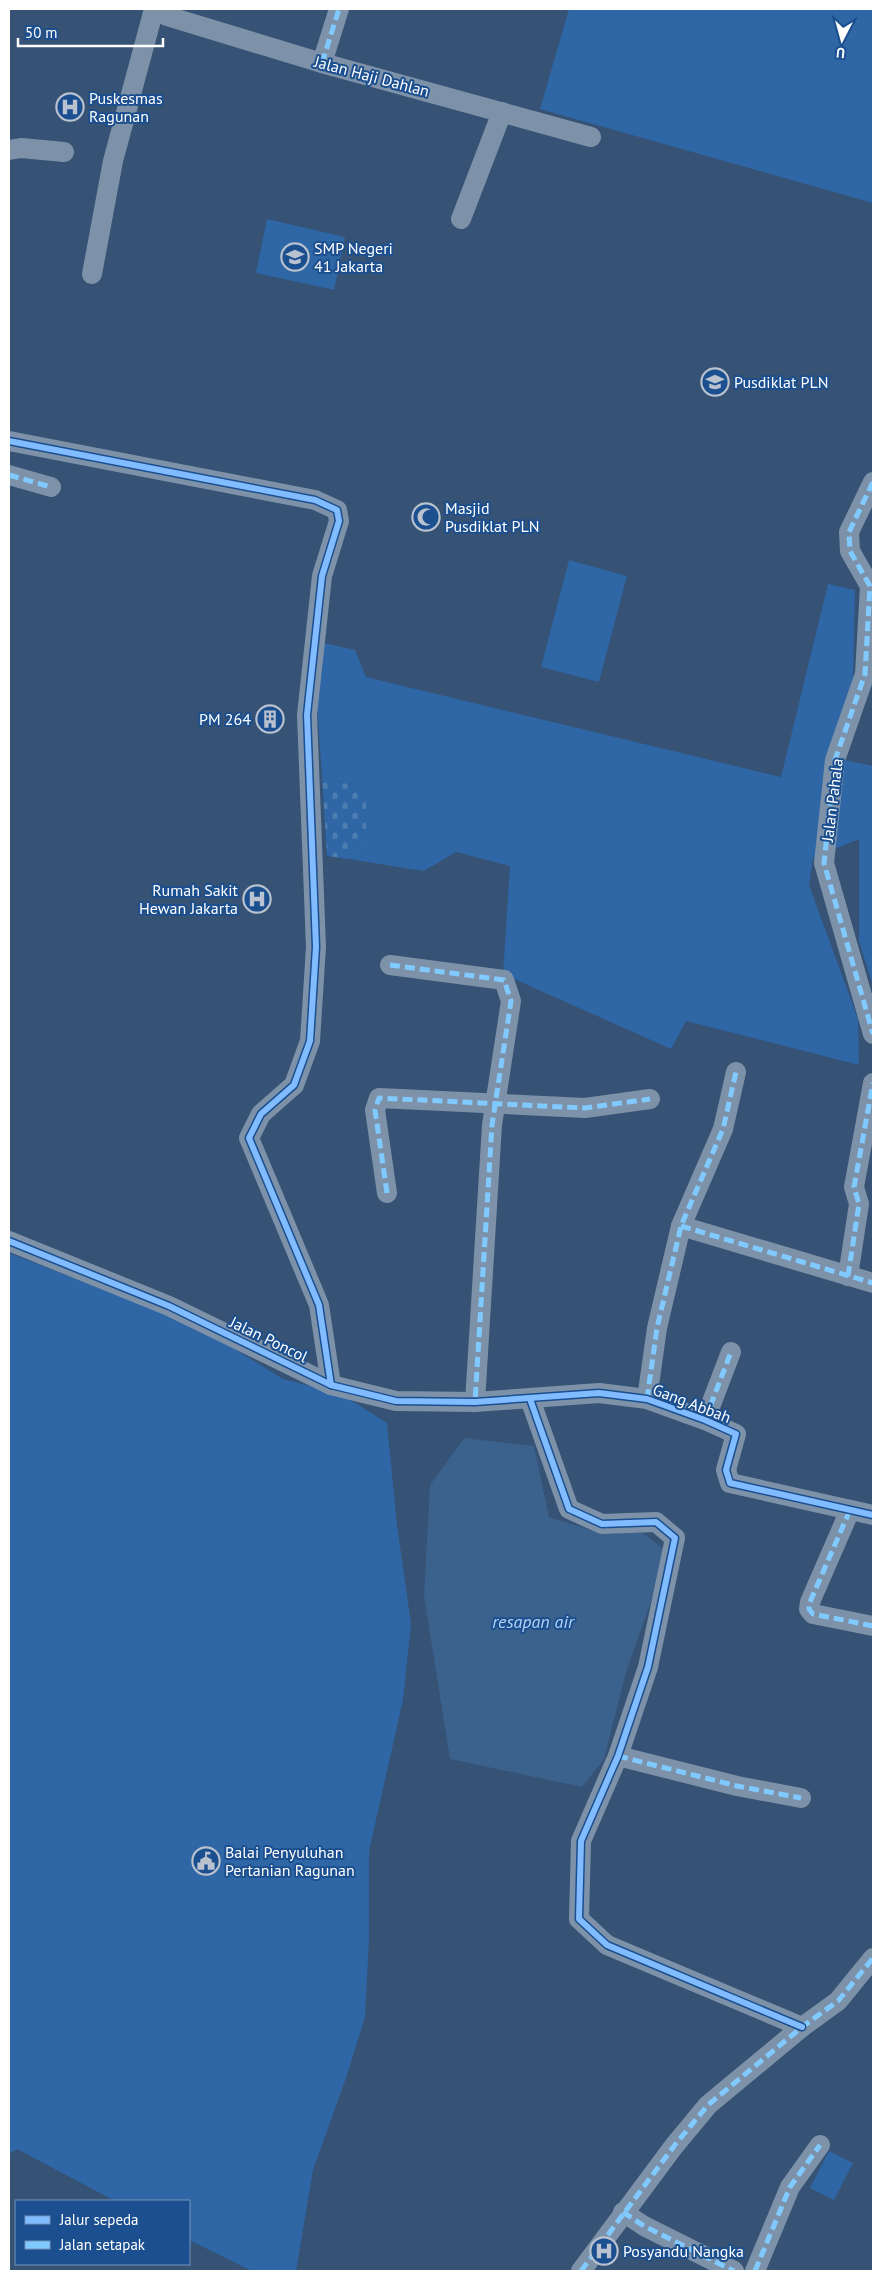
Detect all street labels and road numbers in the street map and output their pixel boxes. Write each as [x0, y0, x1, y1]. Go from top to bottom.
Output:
street label: Jalan Haji Dahlan [311, 51, 432, 101]
street label: Jalan Pahala [817, 757, 847, 844]
street label: Jalan Poncol [226, 1311, 311, 1367]
street label: Gang Abbah [650, 1379, 734, 1427]

